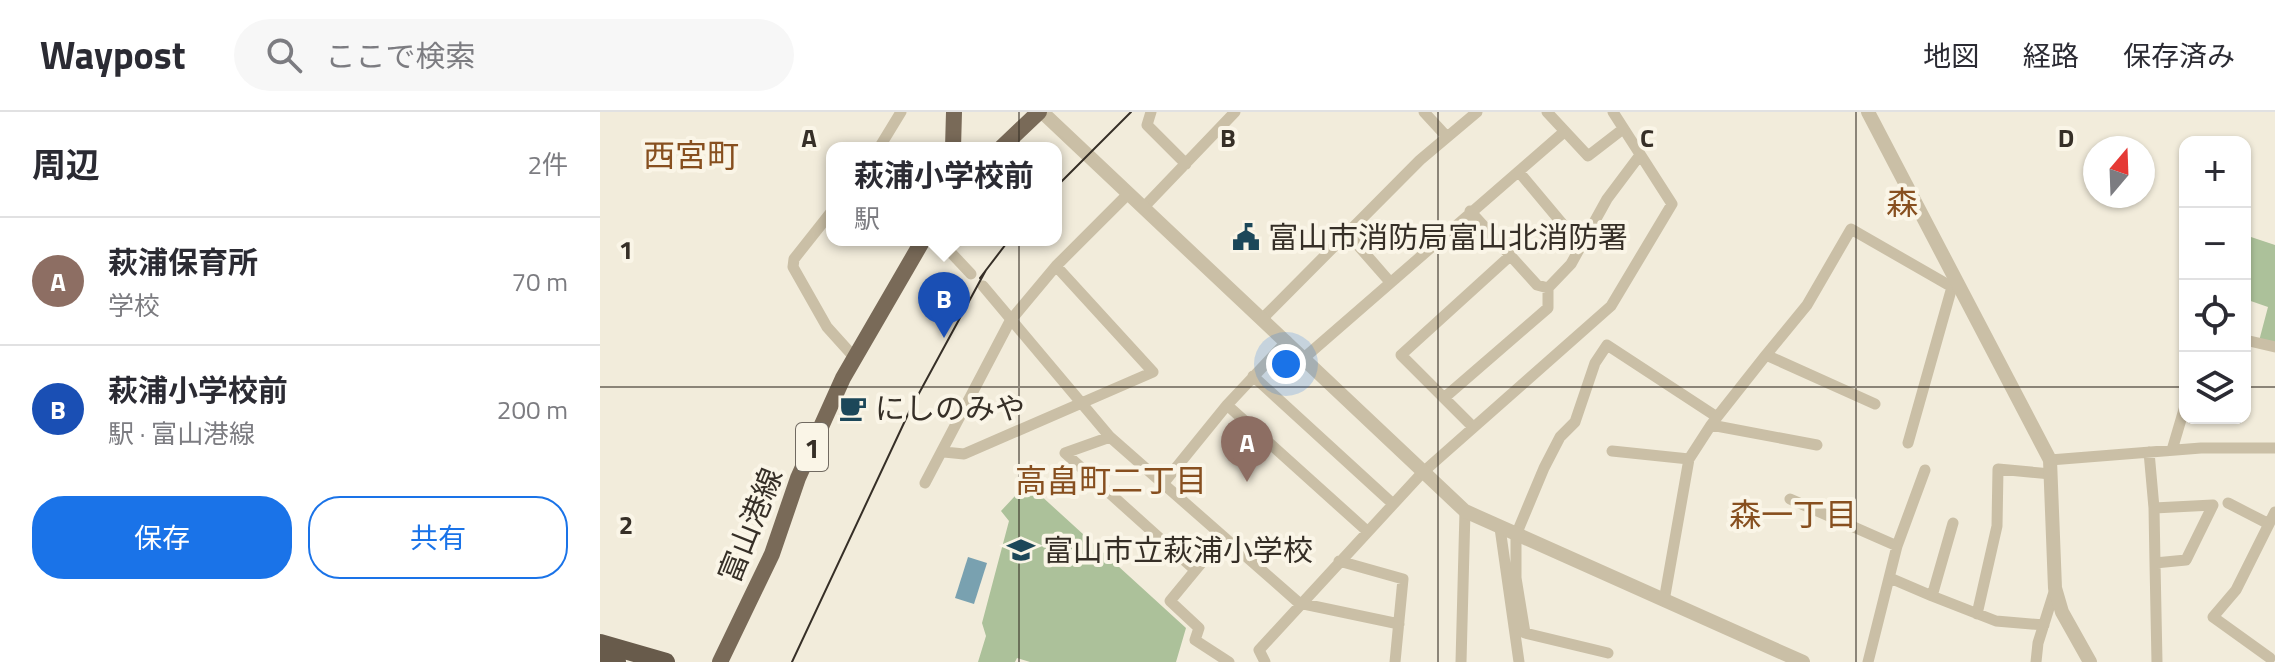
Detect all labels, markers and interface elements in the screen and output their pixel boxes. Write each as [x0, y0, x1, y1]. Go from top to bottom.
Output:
search box [234, 19, 794, 91]
text: Waypost [40, 26, 186, 84]
icon: search [262, 33, 306, 77]
text: ここで検索 [326, 33, 476, 79]
text: 地図 [1923, 34, 1979, 77]
text: 経路 [2023, 34, 2079, 77]
text: 保存済み [2123, 34, 2235, 77]
text: A [801, 118, 817, 157]
text: B [1220, 118, 1236, 157]
text: C [1640, 118, 1654, 157]
text: D [2058, 118, 2074, 157]
district label: 西宮町 [643, 131, 739, 179]
north arrow [2083, 136, 2155, 208]
map controls [2179, 136, 2251, 424]
button: + [2179, 136, 2251, 208]
text: 周辺 [32, 138, 100, 190]
popup [826, 142, 1062, 246]
text: 2件 [527, 145, 568, 184]
text: 萩浦小学校前 [854, 152, 1034, 198]
district label: 森 [1886, 178, 1918, 226]
text: 駅 [854, 199, 880, 238]
button: − [2179, 208, 2251, 280]
place label: 富山市消防局富山北消防署 [1268, 214, 1628, 260]
public building icon: 富山市消防局富山北消防署 [1231, 222, 1261, 252]
text: 1 [619, 230, 633, 269]
text: 萩浦保育所 [108, 239, 258, 285]
text: A [50, 262, 66, 301]
text: 70 m [511, 262, 568, 301]
pin: B [918, 272, 970, 338]
button: locate [2179, 280, 2251, 352]
text: 学校 [108, 286, 160, 325]
your location [1266, 344, 1306, 384]
button: layers [2179, 352, 2251, 424]
text: 萩浦小学校前 [108, 367, 288, 413]
place label: にしのみや [875, 385, 1025, 431]
text: B [50, 390, 66, 429]
text: 200 m [497, 390, 568, 429]
cafe icon: にしのみや [838, 393, 868, 423]
text: 駅 · 富山港線 [108, 414, 255, 453]
pin: A [1221, 416, 1273, 482]
road number: 1 [796, 423, 828, 471]
district label: 高畠町二丁目 [1015, 456, 1207, 504]
street label: 富山港線 [706, 461, 794, 589]
district label: 森一丁目 [1729, 490, 1857, 538]
button: 保存 [32, 496, 292, 579]
button: 共有 [308, 496, 568, 579]
text: 2 [619, 505, 633, 544]
place label: 富山市立萩浦小学校 [1043, 527, 1313, 573]
school or university icon: 富山市立萩浦小学校 [1006, 535, 1036, 565]

